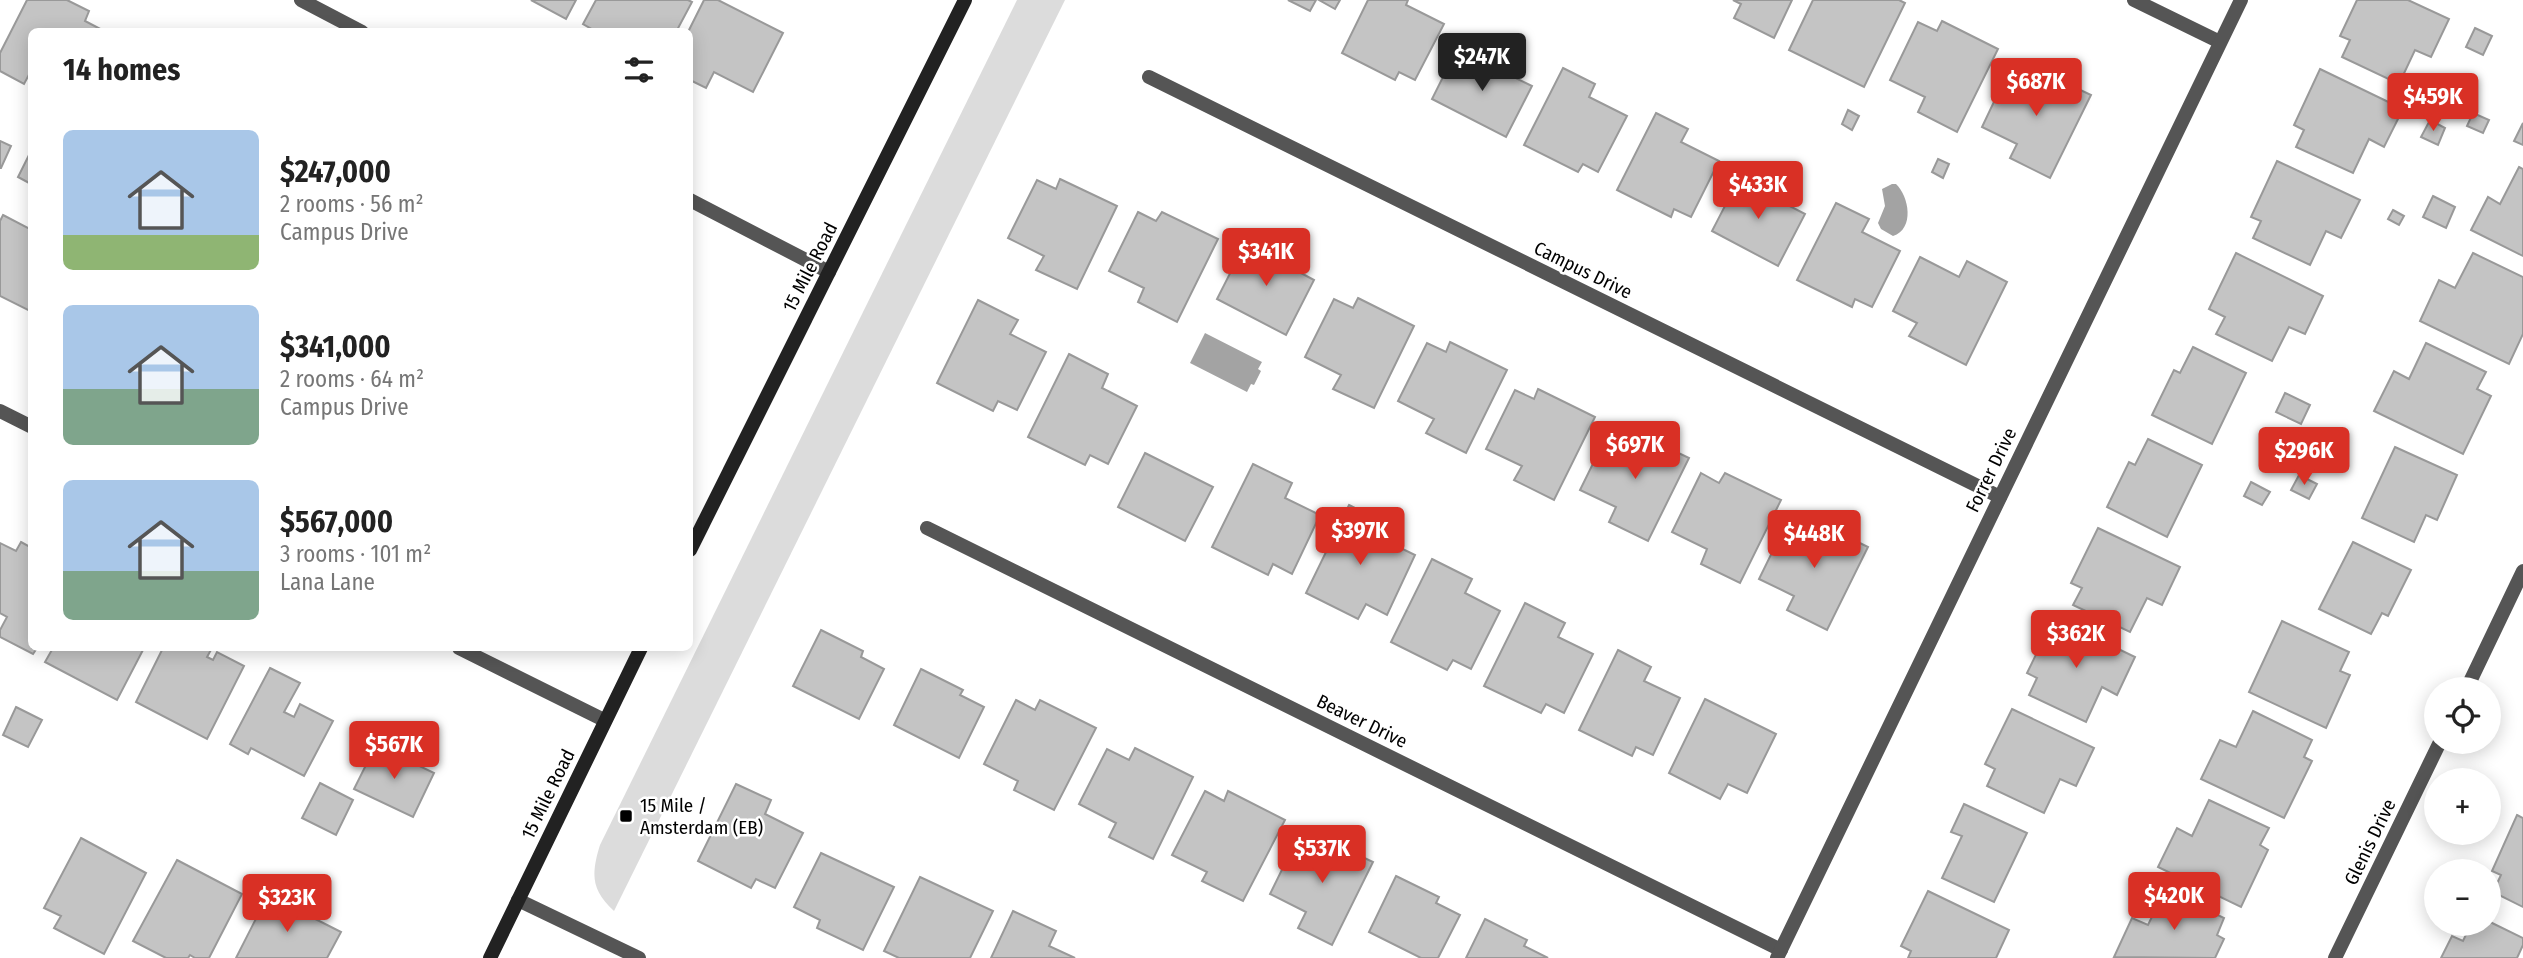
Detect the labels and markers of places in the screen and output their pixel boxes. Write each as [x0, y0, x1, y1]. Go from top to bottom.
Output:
pin: $247K [1433, 34, 1531, 93]
pin: $687K [1987, 58, 2085, 118]
pin: $459K [2384, 74, 2482, 133]
pin: $433K [1709, 162, 1807, 221]
pin: $341K [1217, 229, 1315, 288]
pin: $697K [1586, 421, 1684, 481]
pin: $296K [2255, 428, 2353, 487]
pin: $397K [1311, 508, 1409, 567]
pin: $448K [1765, 510, 1863, 570]
pin: $362K [2027, 610, 2125, 670]
pin: $567K [345, 722, 443, 781]
place label: 15 Mile / Amsterdam (EB) [640, 794, 763, 839]
marker: 15 Mile / Amsterdam (EB) [618, 808, 634, 824]
pin: $537K [1273, 826, 1371, 885]
pin: $420K [2125, 872, 2223, 932]
pin: $323K [238, 874, 336, 934]

